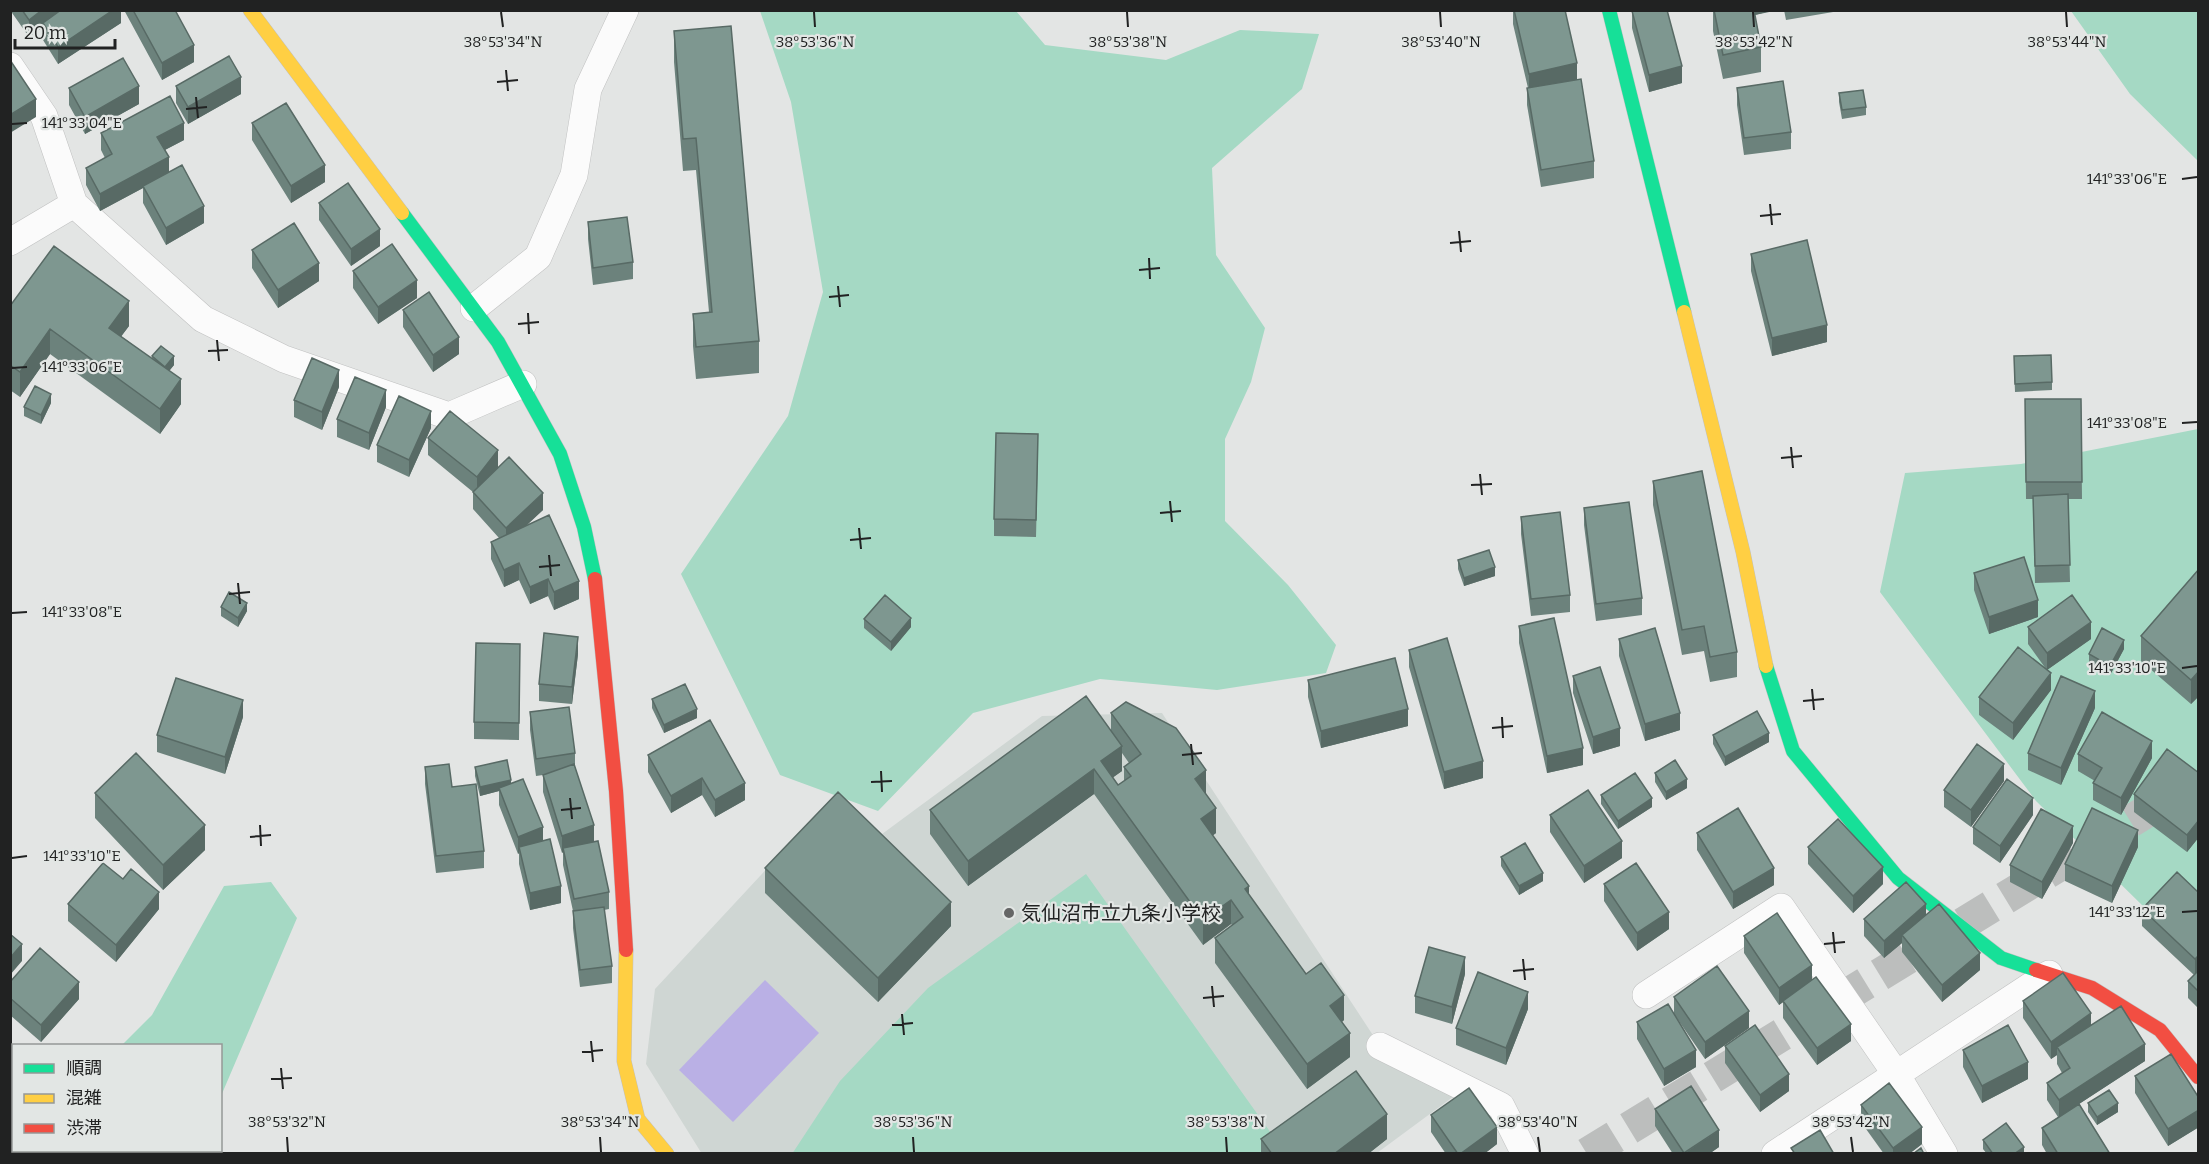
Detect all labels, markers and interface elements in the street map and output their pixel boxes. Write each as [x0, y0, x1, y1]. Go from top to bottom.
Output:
scale bar [15, 12, 116, 50]
text: 20 m [24, 22, 66, 44]
text: 38°53'34"N [464, 33, 542, 51]
text: 38°53'36"N [776, 33, 854, 51]
text: 38°53'38"N [1089, 33, 1167, 51]
text: 38°53'40"N [1401, 33, 1481, 51]
text: 38°53'42"N [1715, 33, 1793, 51]
text: 38°53'44"N [2028, 33, 2107, 51]
text: 141°33'04"E [42, 114, 122, 132]
text: 141°33'06"E [2087, 170, 2167, 188]
text: 141°33'06"E [42, 358, 122, 376]
text: 141°33'08"E [2087, 414, 2167, 432]
text: 141°33'08"E [42, 603, 122, 621]
text: 141°33'10"E [2088, 659, 2166, 677]
text: 141°33'10"E [43, 847, 121, 865]
place label: 気仙沼市立九条小学校 [1021, 901, 1221, 925]
text: 141°33'12"E [2089, 903, 2165, 921]
marker: 気仙沼市立九条小学校 [1002, 906, 1016, 920]
legend [12, 1044, 222, 1152]
text: 順調 [66, 1057, 102, 1079]
text: 混雑 [66, 1087, 102, 1109]
text: 38°53'32"N [248, 1113, 326, 1131]
text: 38°53'34"N [561, 1113, 639, 1131]
text: 38°53'36"N [874, 1113, 952, 1131]
text: 38°53'38"N [1187, 1113, 1265, 1131]
text: 38°53'40"N [1498, 1113, 1578, 1131]
text: 38°53'42"N [1812, 1113, 1890, 1131]
text: 渋滞 [66, 1117, 102, 1139]

